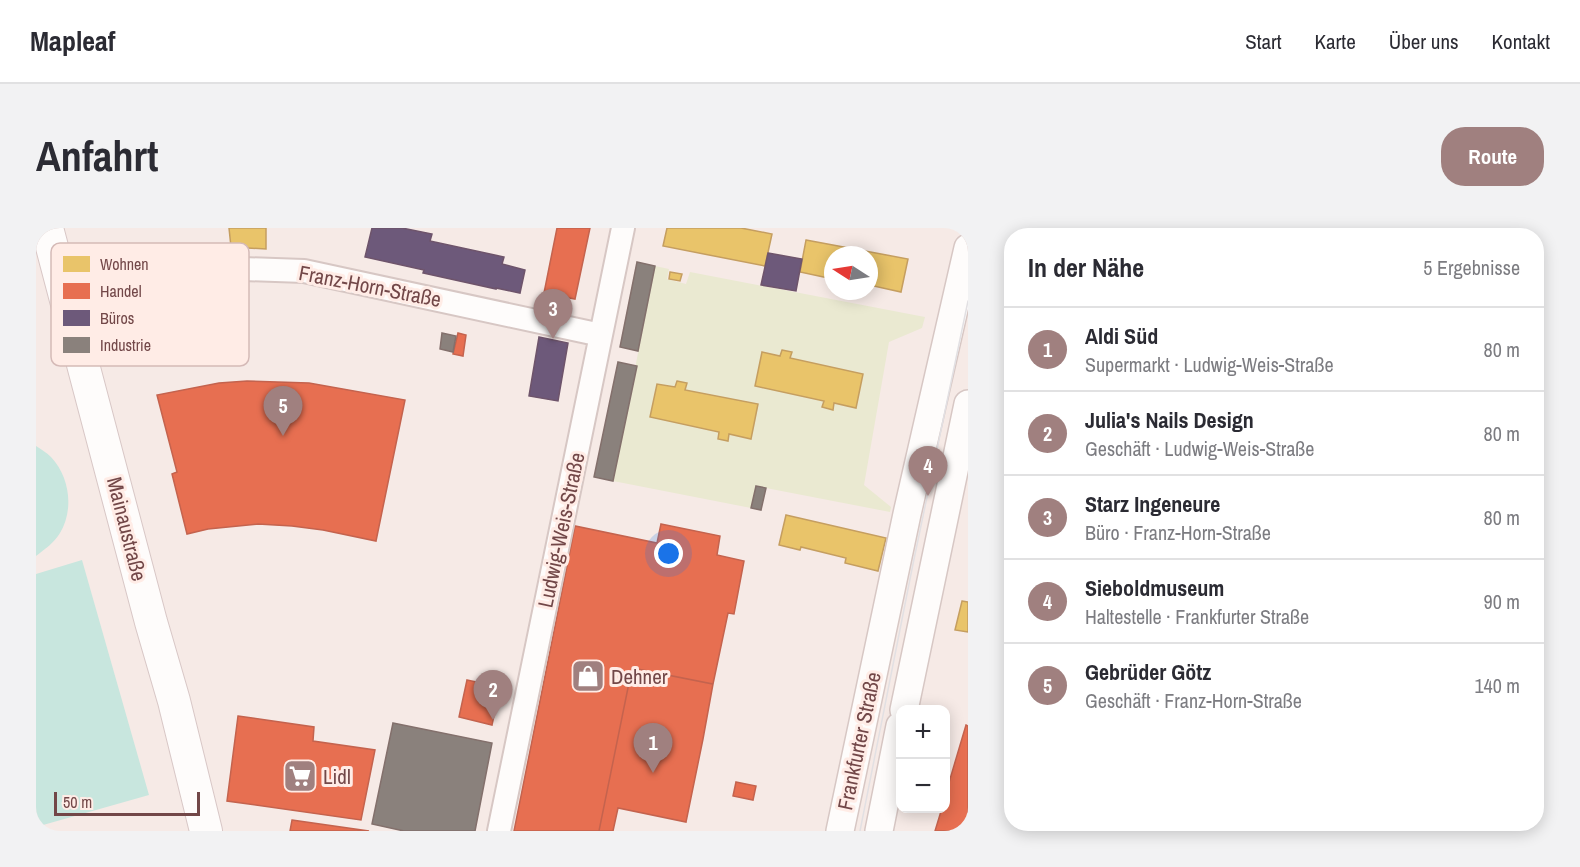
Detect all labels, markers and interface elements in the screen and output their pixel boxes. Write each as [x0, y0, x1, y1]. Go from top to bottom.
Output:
text: Mapleaf [30, 22, 115, 60]
text: Start [1245, 27, 1282, 56]
text: Karte [1315, 27, 1356, 56]
text: Über uns [1389, 27, 1459, 56]
text: Kontakt [1492, 27, 1550, 56]
button: Route [1441, 127, 1544, 186]
text: Anfahrt [36, 128, 158, 184]
legend [51, 243, 249, 366]
north arrow [824, 246, 878, 300]
text: In der Nähe [1028, 250, 1144, 285]
text: Wohnen [100, 253, 149, 275]
text: 5 Ergebnisse [1423, 254, 1520, 281]
street label: Franz-Horn-Straße [296, 258, 444, 314]
text: Handel [100, 280, 142, 302]
pin: 3 [534, 290, 572, 339]
text: Büros [100, 307, 134, 329]
text: Aldi Süd [1085, 321, 1158, 351]
text: Industrie [100, 334, 151, 356]
text: 1 [1043, 336, 1052, 363]
text: 80 m [1484, 336, 1520, 363]
text: Supermarkt · Ludwig-Weis-Straße [1085, 351, 1334, 378]
pin: 5 [264, 386, 302, 436]
text: Julia's Nails Design [1085, 405, 1254, 435]
text: 2 [1043, 420, 1052, 447]
text: 80 m [1484, 420, 1520, 447]
text: Geschäft · Ludwig-Weis-Straße [1085, 435, 1314, 462]
pin: 4 [908, 446, 948, 496]
street label: Ludwig-Weis-Straße [530, 450, 592, 610]
street label: Mainaustraße [100, 474, 154, 584]
text: Starz Ingeneure [1085, 489, 1220, 519]
text: 3 [1043, 504, 1052, 531]
text: 80 m [1484, 504, 1520, 531]
text: Büro · Franz-Horn-Straße [1085, 519, 1271, 546]
your location [654, 539, 683, 568]
text: Sieboldmuseum [1085, 573, 1224, 603]
text: 4 [1043, 588, 1052, 615]
text: 90 m [1484, 588, 1520, 615]
text: Haltestelle · Frankfurter Straße [1085, 603, 1309, 630]
text: Gebrüder Götz [1085, 657, 1211, 687]
shop icon: Dehner [570, 658, 606, 694]
place label: Dehner [611, 662, 668, 691]
street label: Frankfurter Straße [830, 669, 888, 813]
pin: 2 [474, 670, 512, 720]
text: 5 [1043, 672, 1052, 699]
text: 140 m [1474, 672, 1520, 699]
text: Geschäft · Franz-Horn-Straße [1085, 687, 1302, 714]
map controls [896, 705, 950, 813]
button: + [896, 705, 950, 759]
pin: 1 [634, 724, 672, 773]
supermarket icon: Lidl [282, 758, 318, 794]
button: − [896, 759, 950, 813]
place label: Lidl [323, 762, 351, 791]
scale bar [54, 789, 200, 816]
text: 50 m [63, 791, 92, 813]

